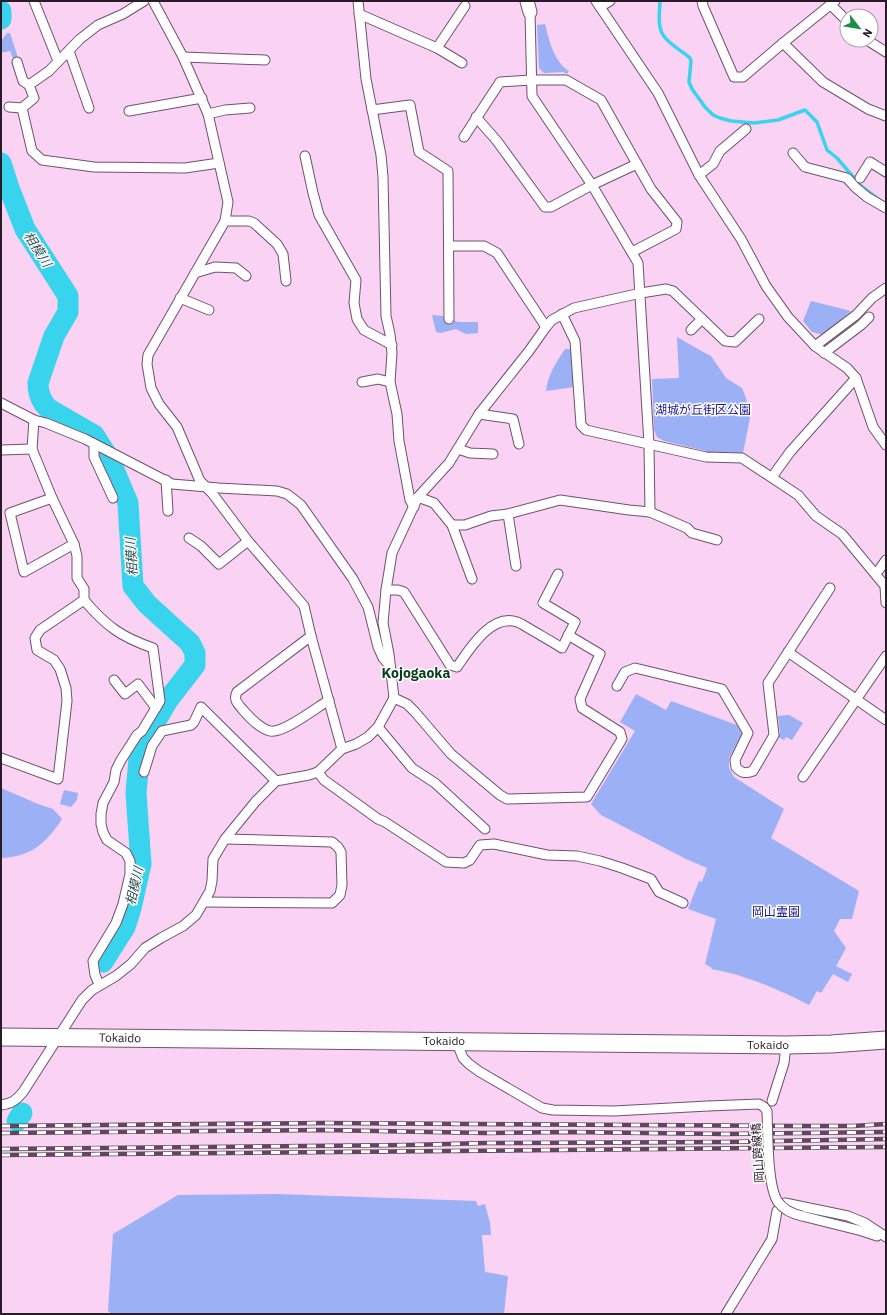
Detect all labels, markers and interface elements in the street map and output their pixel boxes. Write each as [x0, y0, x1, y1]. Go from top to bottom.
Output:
north arrow [839, 8, 879, 48]
text: N [860, 26, 876, 40]
water label: 相模川 [20, 228, 56, 272]
park label: 湖城が丘街区公園 [655, 402, 751, 417]
water label: 相模川 [122, 535, 141, 577]
district label: Kojogaoka [382, 664, 450, 682]
water label: 相模川 [122, 863, 148, 907]
park label: 岡山霊園 [752, 904, 800, 919]
street label: Tokaido [99, 1030, 141, 1045]
street label: Tokaido [423, 1033, 465, 1048]
street label: Tokaido [747, 1037, 789, 1052]
street label: 岡山跨線橋 [748, 1123, 767, 1183]

